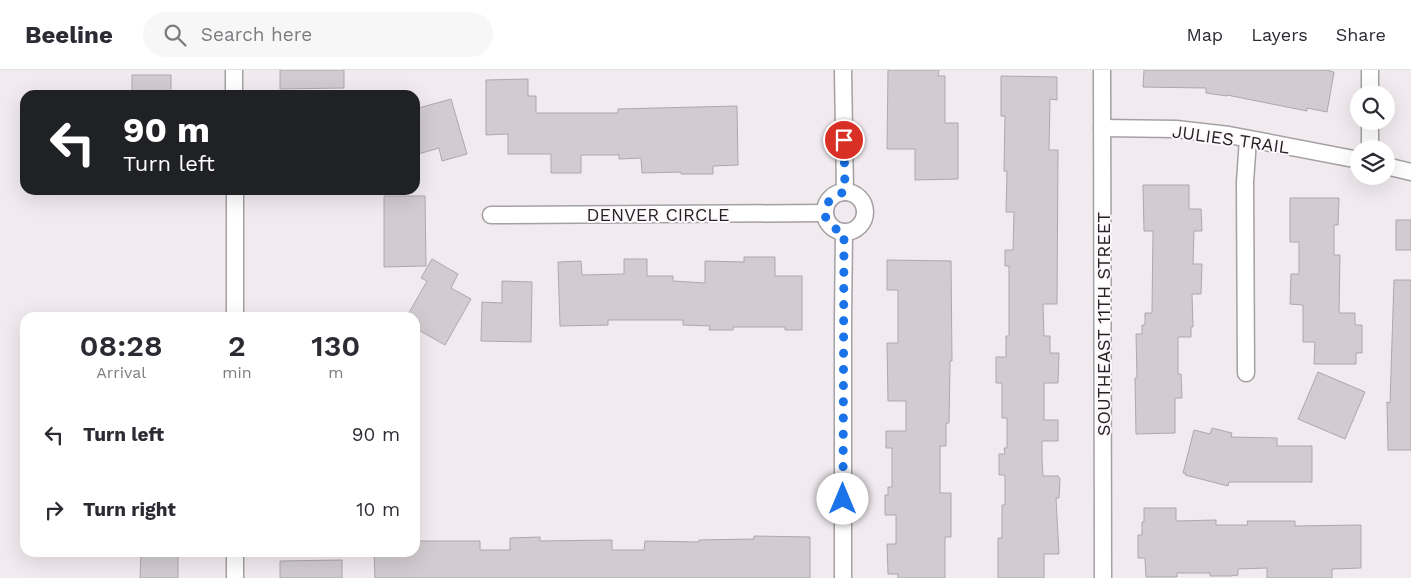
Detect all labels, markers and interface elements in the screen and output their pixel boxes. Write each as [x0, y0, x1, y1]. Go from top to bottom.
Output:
search box [143, 12, 493, 57]
text: Beeline [25, 21, 113, 49]
icon: search [161, 21, 189, 49]
text: Search here [201, 23, 312, 46]
text: Map [1186, 24, 1223, 45]
text: Layers [1251, 24, 1308, 45]
text: Share [1336, 24, 1386, 45]
map controls [1350, 85, 1395, 185]
button: search [1350, 85, 1395, 130]
text: 90 m [123, 109, 210, 151]
icon: left [40, 110, 105, 175]
pin [823, 119, 865, 161]
street label: JULIES TRAIL [1171, 120, 1291, 158]
icon: arrive [830, 126, 858, 154]
button: layers [1350, 140, 1395, 185]
text: Turn left [123, 151, 215, 176]
street label: DENVER CIRCLE [586, 204, 730, 225]
street label: SOUTHEAST 11TH STREET [1093, 212, 1114, 436]
text: 08:28 [80, 328, 163, 363]
text: 2 [228, 328, 246, 363]
text: 130 [311, 328, 360, 363]
text: Arrival [96, 363, 146, 382]
text: min [222, 363, 252, 382]
text: m [328, 363, 343, 382]
icon: left [40, 421, 68, 449]
text: Turn left [83, 423, 164, 446]
text: 90 m [352, 423, 400, 446]
position arrow [816, 472, 868, 524]
icon: right [40, 496, 68, 524]
text: Turn right [83, 498, 176, 521]
text: 10 m [356, 498, 400, 521]

